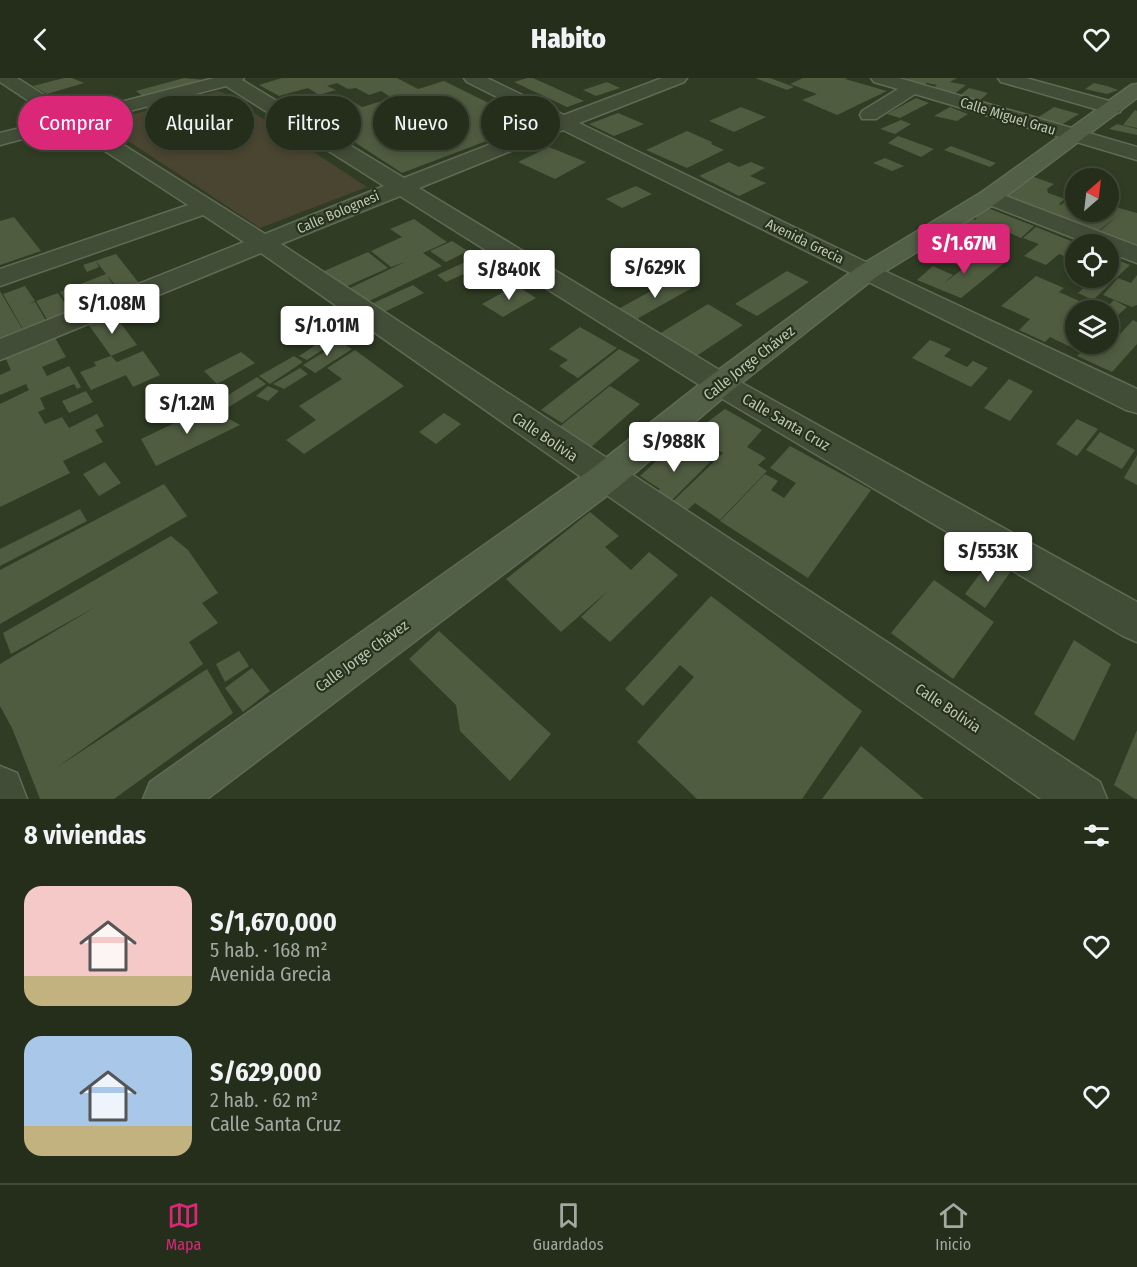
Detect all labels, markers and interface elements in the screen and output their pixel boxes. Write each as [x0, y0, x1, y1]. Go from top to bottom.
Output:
icon: back [24, 23, 57, 56]
text: Habito [531, 23, 606, 55]
icon: heart [1080, 23, 1113, 56]
street label: Calle Miguel Grau [958, 94, 1058, 139]
chip: Comprar [18, 96, 133, 150]
chip: Alquilar [145, 96, 254, 150]
chip: Filtros [266, 96, 361, 150]
chip: Nuevo [373, 96, 469, 150]
chip: Piso [481, 96, 560, 150]
north arrow [1065, 168, 1119, 222]
map controls [1065, 168, 1119, 354]
street label: Calle Bolognesi [295, 188, 382, 237]
street label: Avenida Grecia [763, 215, 847, 268]
pin: S/1.67M [909, 224, 1019, 275]
text: S/1.67M [932, 231, 996, 255]
button: locate [1065, 234, 1119, 288]
pin: S/629K [606, 248, 704, 299]
pin: S/840K [460, 250, 558, 301]
text: S/629K [625, 255, 685, 279]
text: S/840K [478, 257, 540, 281]
pin: S/1.08M [57, 284, 167, 335]
text: S/1.08M [78, 291, 146, 315]
button: layers [1065, 300, 1119, 354]
pin: S/1.01M [272, 306, 382, 357]
text: S/1.01M [295, 313, 359, 337]
street label: Calle Jorge Chávez [700, 322, 798, 404]
pin: S/1.2M [138, 384, 236, 435]
street label: Calle Santa Cruz [739, 390, 833, 454]
text: S/1.2M [159, 391, 215, 415]
street label: Calle Bolivia [509, 409, 581, 465]
pin: S/988K [625, 422, 723, 473]
text: S/988K [643, 429, 705, 453]
pin: S/553K [939, 532, 1037, 583]
text: S/553K [958, 539, 1018, 563]
street label: Calle Jorge Chávez [312, 616, 412, 696]
street label: Calle Bolivia [912, 680, 984, 736]
icon: filters [1080, 819, 1113, 852]
text: 8 viviendas [24, 820, 146, 851]
text: S/1,670,000 [210, 907, 337, 938]
icon: home [72, 910, 144, 982]
icon: heart [1080, 930, 1113, 963]
text: 5 hab. · 168 m² [210, 938, 327, 962]
text: Avenida Grecia [210, 962, 331, 986]
text: S/629,000 [210, 1057, 322, 1088]
icon: home [72, 1060, 144, 1132]
icon: heart [1080, 1080, 1113, 1113]
text: 2 hab. · 62 m² [210, 1088, 318, 1112]
text: Calle Santa Cruz [210, 1112, 341, 1136]
tab: Mapa [166, 1199, 201, 1254]
tab: Guardados [533, 1199, 604, 1254]
tab: Inicio [935, 1199, 971, 1254]

